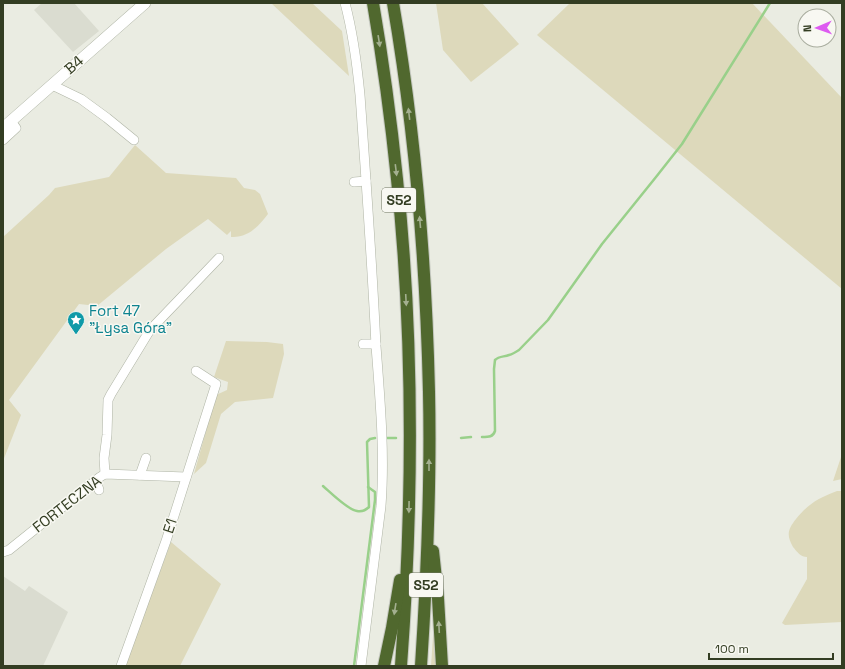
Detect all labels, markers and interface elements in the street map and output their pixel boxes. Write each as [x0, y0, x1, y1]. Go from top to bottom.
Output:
north arrow [797, 8, 837, 48]
text: N [800, 24, 814, 32]
one-way arrow [377, 35, 383, 48]
street label: B4 [60, 51, 87, 78]
one-way arrow [406, 108, 412, 120]
one-way arrow [393, 164, 399, 176]
road number: S52 [382, 188, 416, 212]
one-way arrow [416, 216, 423, 228]
one-way arrow [403, 294, 410, 306]
place label: Fort 47 "Łysa Góra" [89, 301, 172, 337]
place icon: Fort 47 "Łysa Góra" [66, 310, 86, 335]
one-way arrow [426, 458, 432, 471]
street label: FORTECZNA [28, 470, 105, 536]
one-way arrow [406, 501, 413, 513]
street label: E1 [158, 516, 181, 536]
road number: S52 [409, 573, 443, 597]
one-way arrow [392, 603, 398, 615]
one-way arrow [436, 621, 443, 633]
scale bar [709, 635, 833, 661]
text: 100 m [715, 641, 749, 657]

